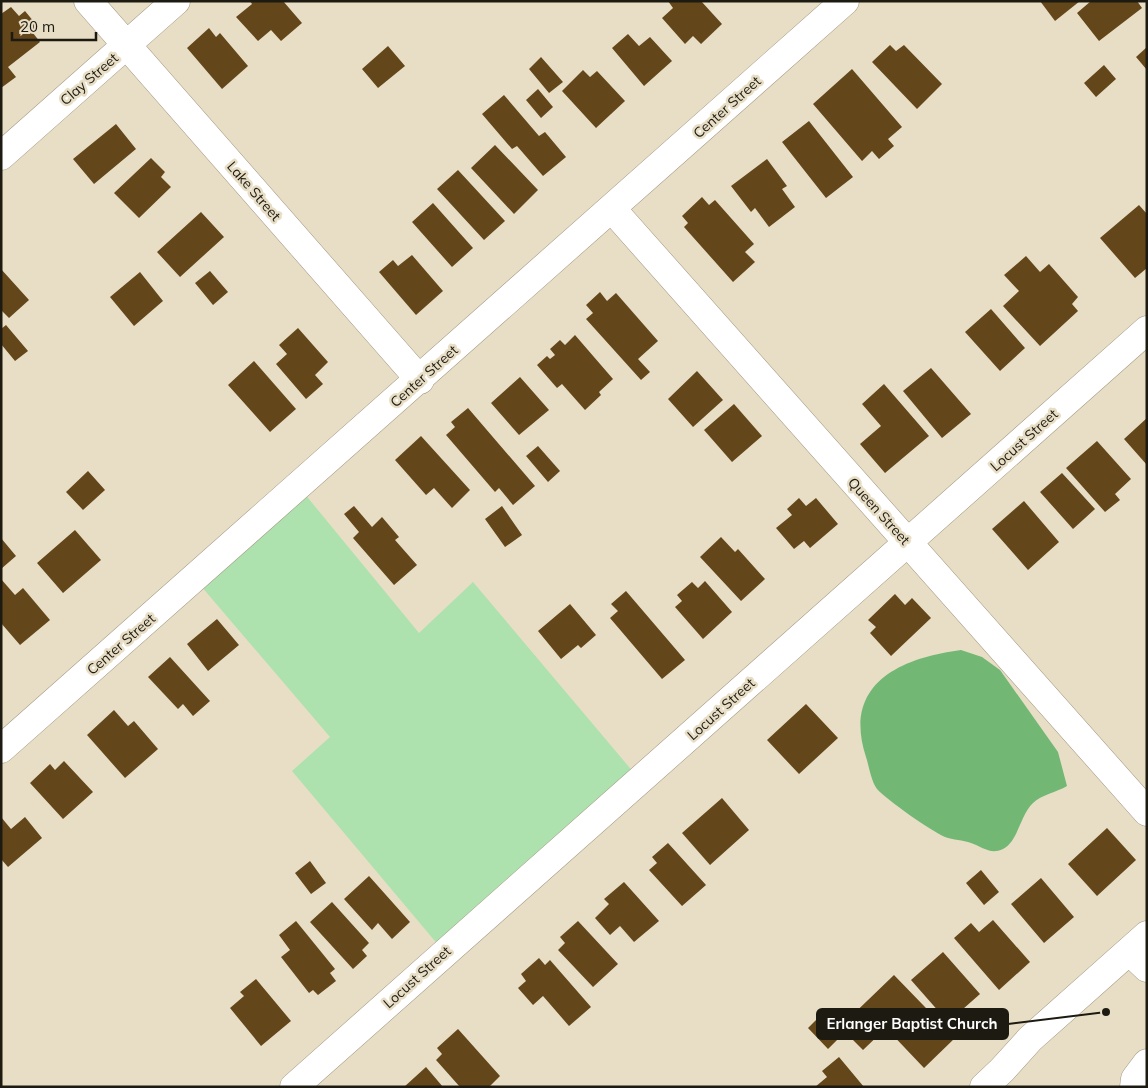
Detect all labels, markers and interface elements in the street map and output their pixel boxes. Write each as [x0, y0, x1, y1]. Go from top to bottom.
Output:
scale bar [12, 10, 96, 42]
text: 20 m [20, 17, 55, 36]
street label: Clay Street [56, 49, 122, 109]
street label: Center Street [689, 72, 765, 142]
street label: Lake Street [223, 158, 285, 225]
street label: Center Street [386, 341, 462, 411]
street label: Locust Street [986, 405, 1062, 475]
street label: Queen Street [844, 474, 914, 549]
street label: Center Street [83, 609, 159, 679]
street label: Locust Street [683, 674, 759, 744]
street label: Locust Street [379, 942, 455, 1012]
callout: Erlanger Baptist Church [817, 1009, 1008, 1039]
text: Erlanger Baptist Church [827, 1014, 998, 1033]

